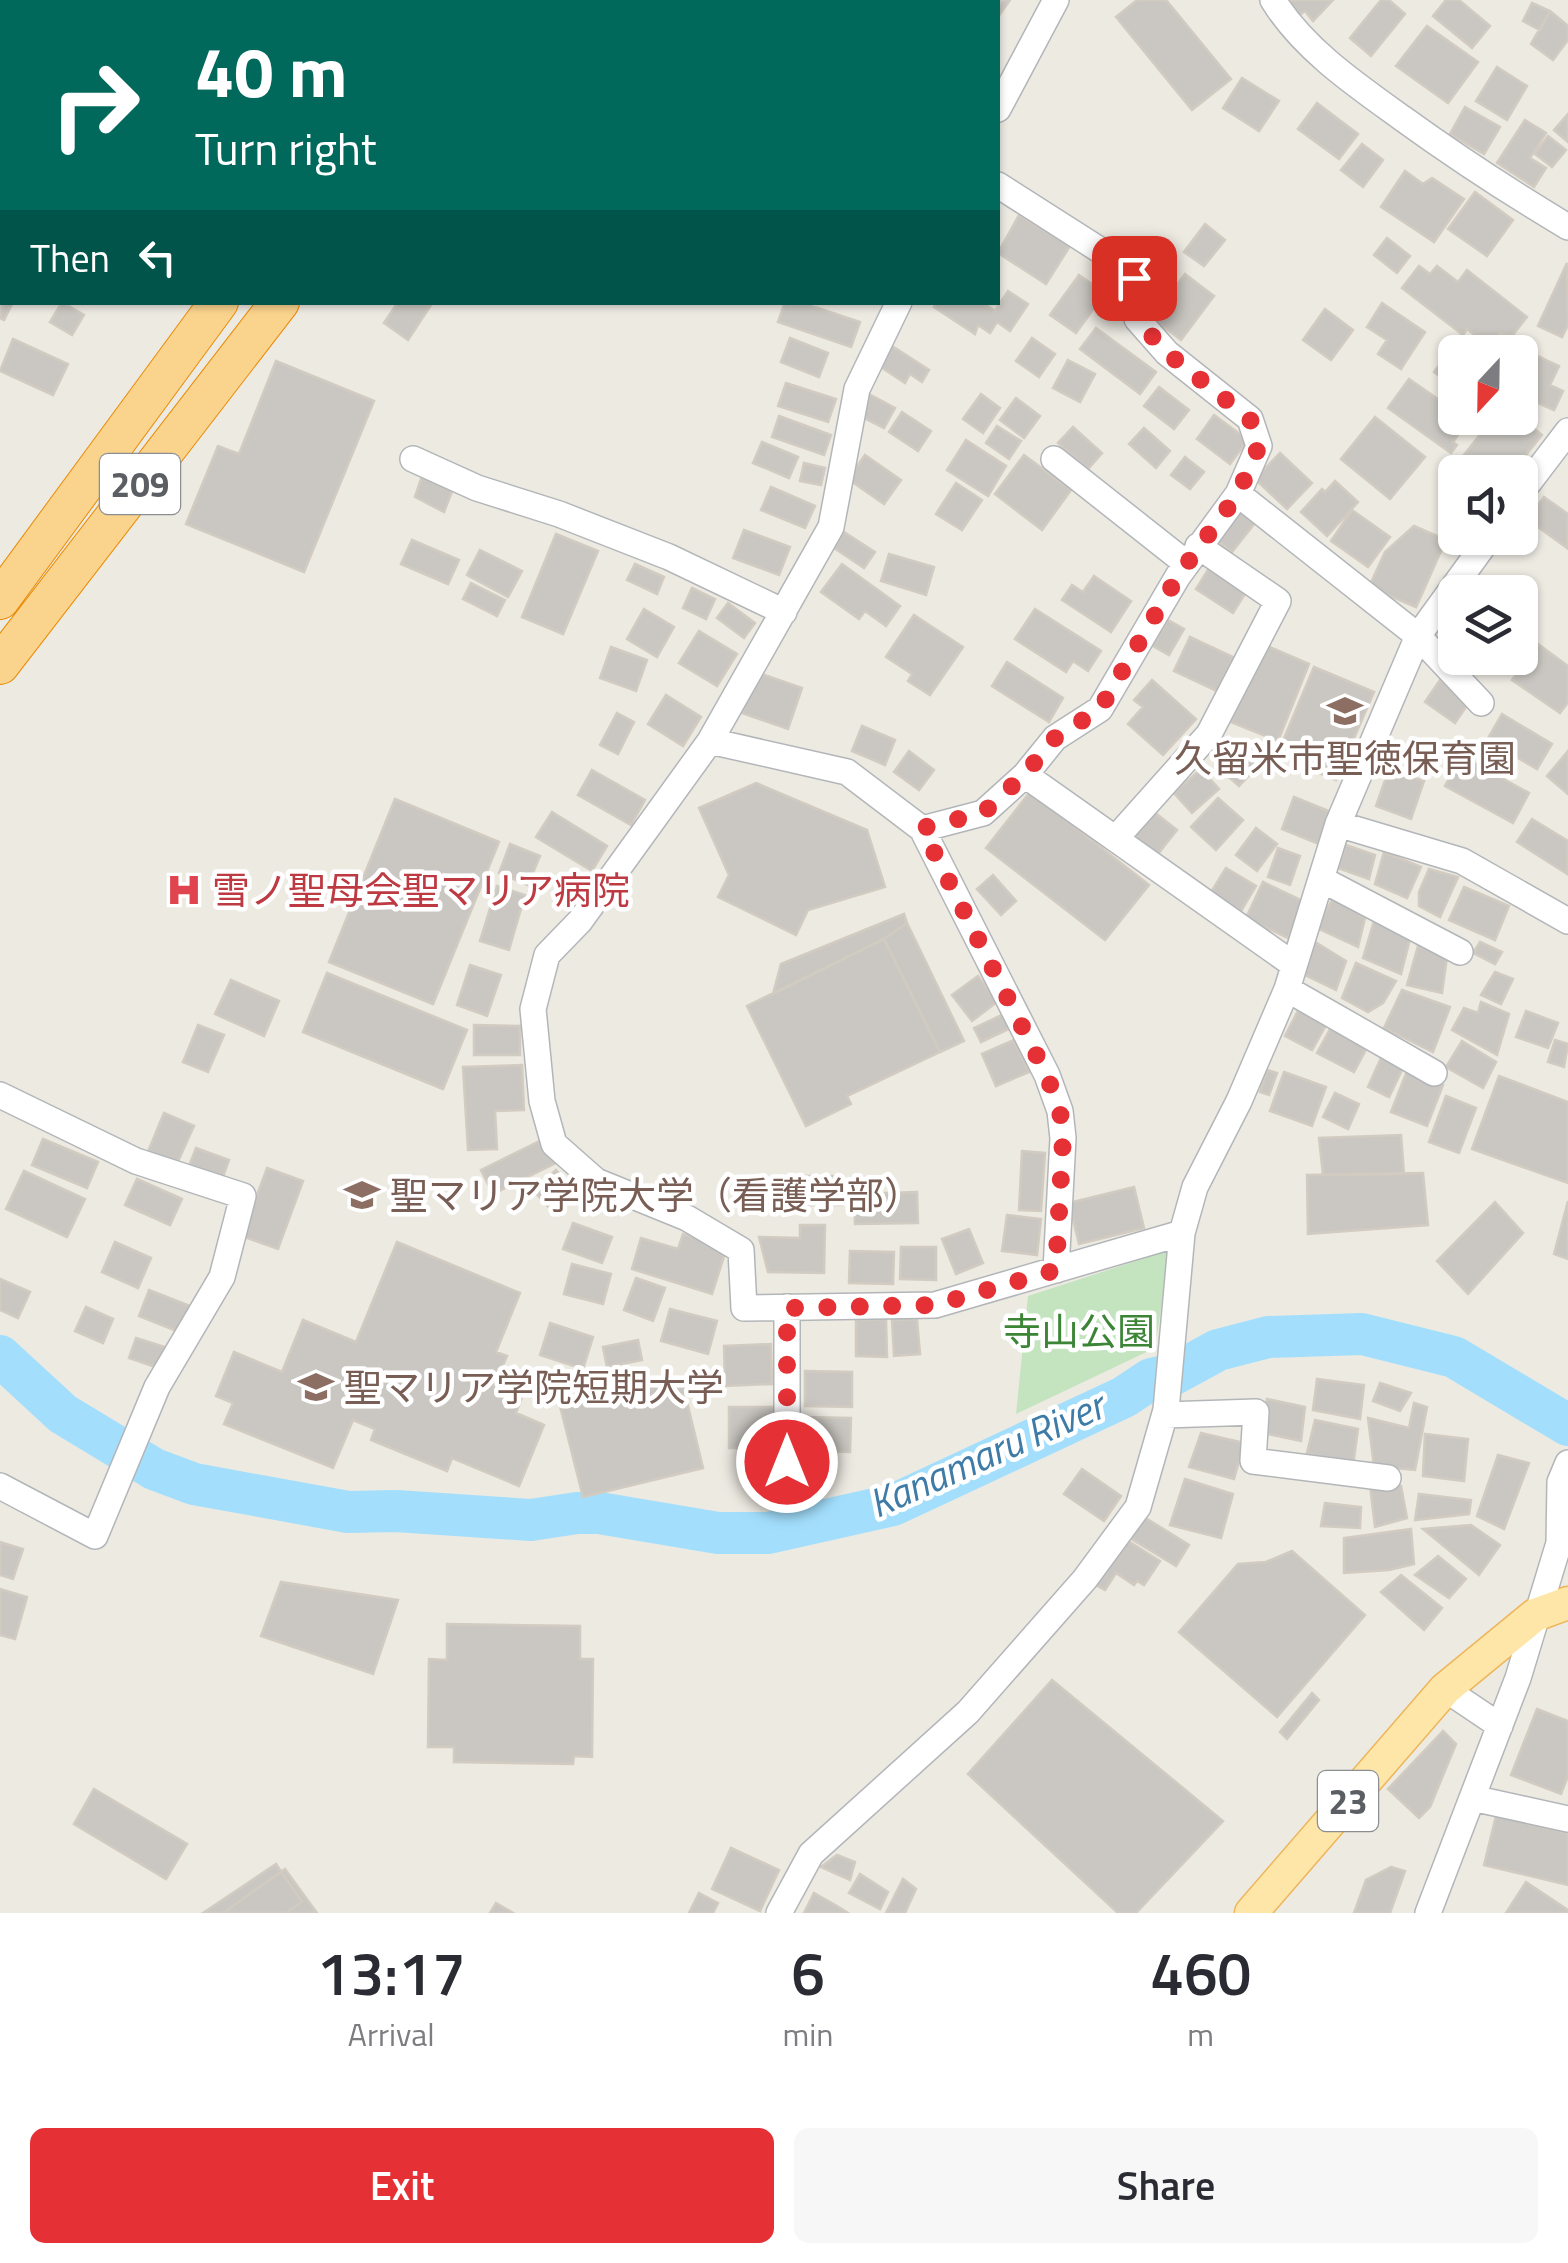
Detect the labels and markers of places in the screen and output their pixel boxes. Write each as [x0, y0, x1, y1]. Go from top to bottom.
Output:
pin [1092, 236, 1177, 321]
school or university icon: 久留米市聖徳保育園 [1326, 692, 1364, 730]
place label: 久留米市聖徳保育園 [1174, 729, 1516, 787]
place label: 雪ノ聖母会聖マリア病院 [212, 861, 630, 919]
hospital icon: 雪ノ聖母会聖マリア病院 [165, 871, 203, 909]
place label: 聖マリア学院大学（看護学部） [390, 1166, 922, 1224]
school or university icon: 聖マリア学院大学（看護学部） [343, 1176, 381, 1214]
place label: 聖マリア学院短期大学 [344, 1358, 724, 1416]
school or university icon: 聖マリア学院短期大学 [297, 1368, 335, 1406]

